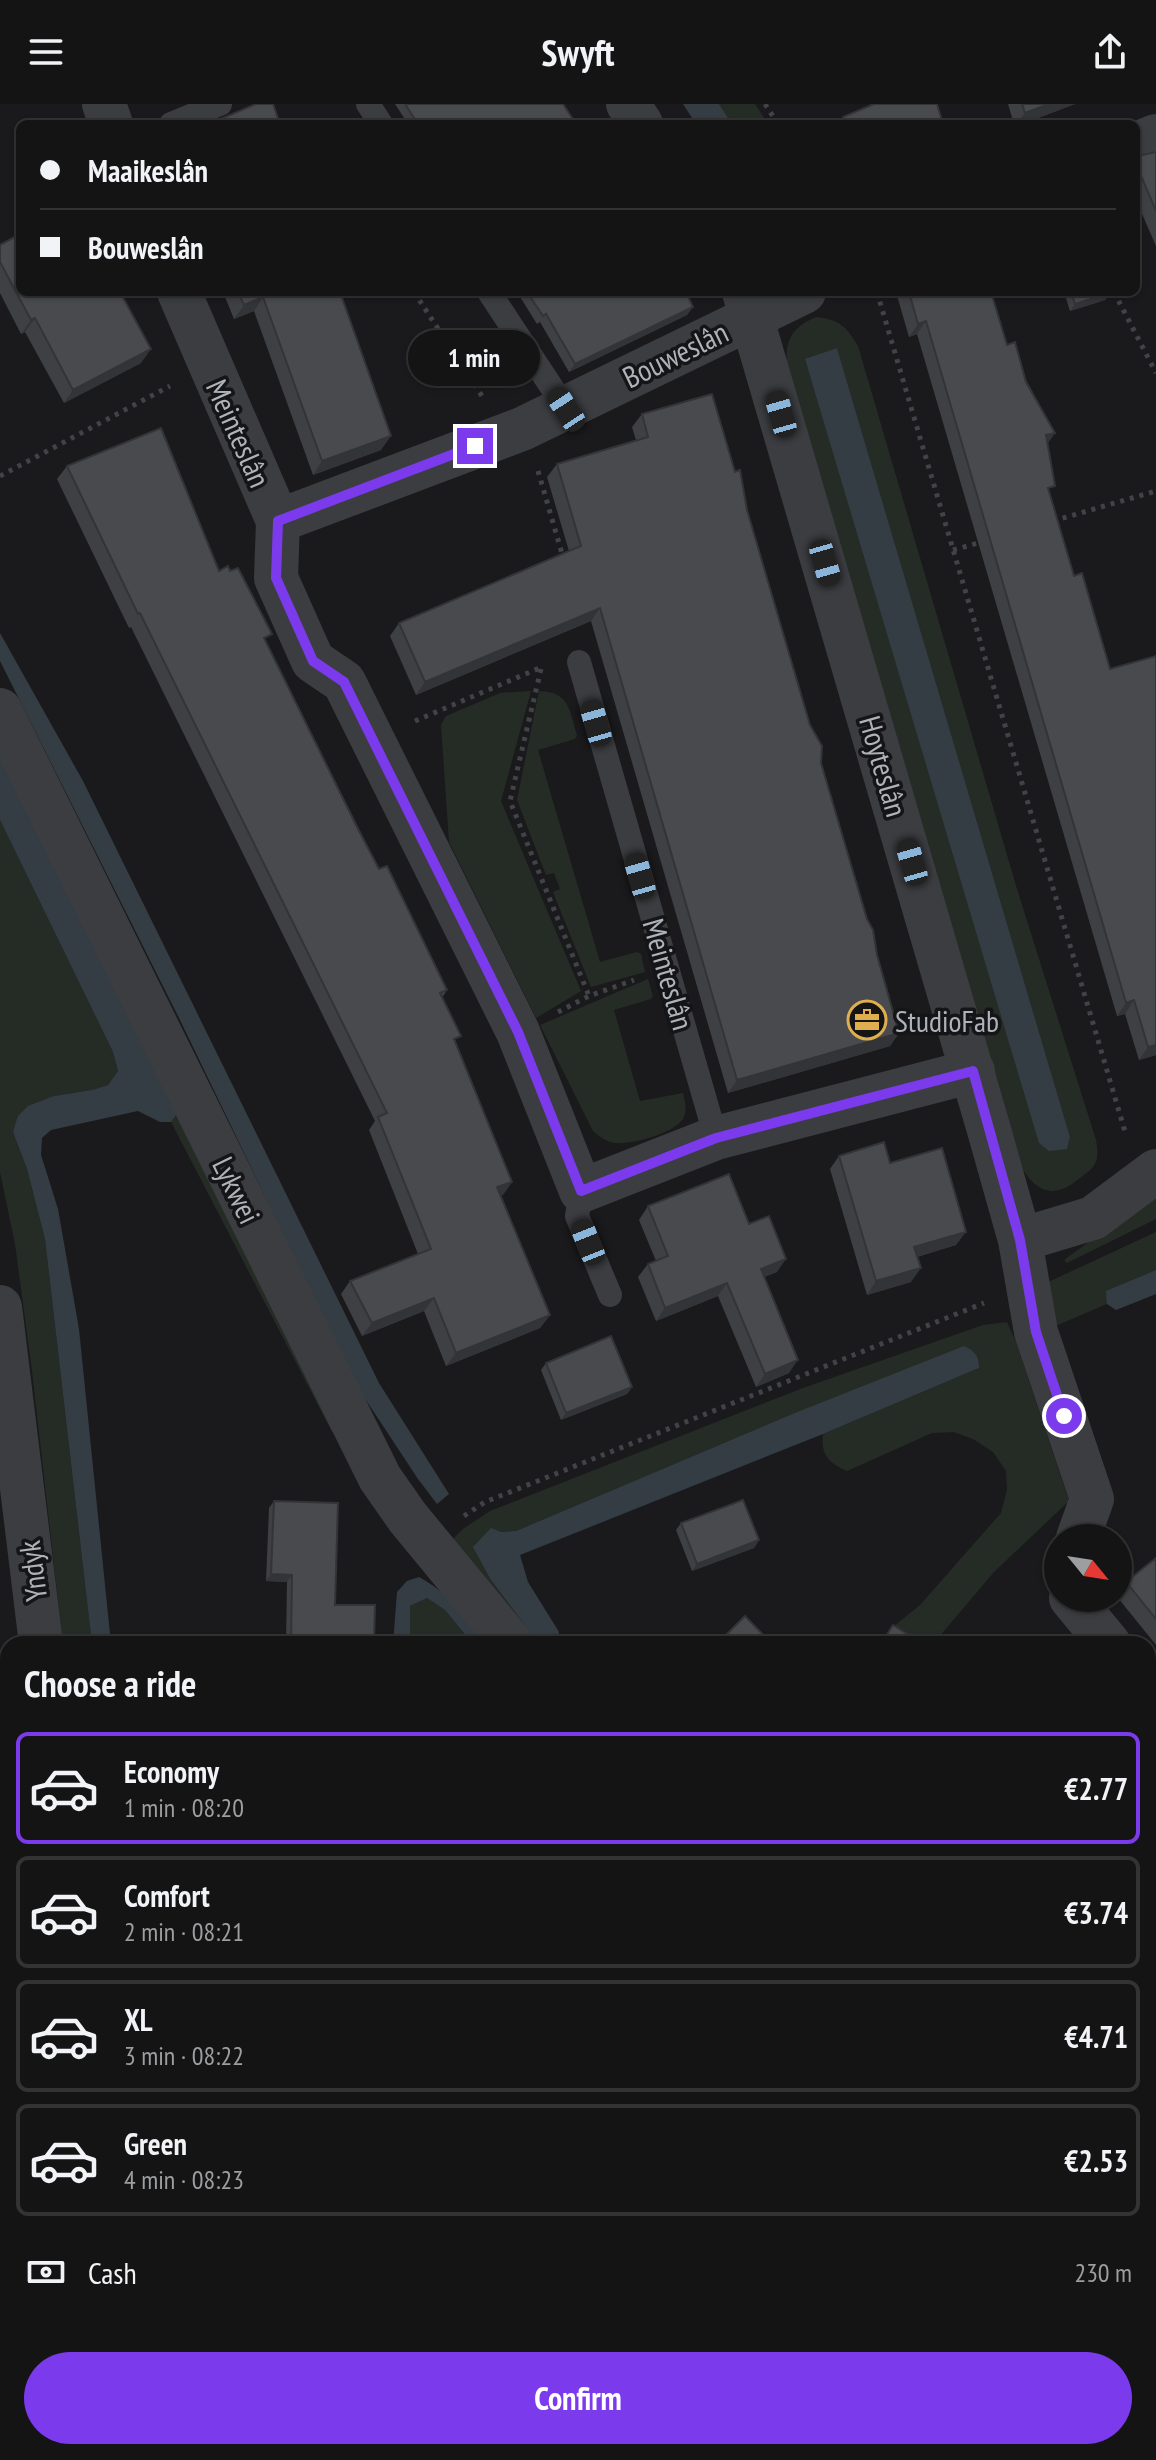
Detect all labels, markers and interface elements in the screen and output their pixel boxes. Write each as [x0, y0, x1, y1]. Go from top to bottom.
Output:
text: Swyft [542, 29, 614, 76]
icon: menu [24, 30, 68, 74]
icon: share [1088, 30, 1132, 74]
text: Maaikeslân [88, 151, 208, 190]
text: Bouweslân [88, 228, 204, 267]
street label: Bouweslân [616, 312, 734, 396]
callout: 1 min [409, 330, 541, 386]
text: 1 min [448, 341, 500, 374]
street label: Meinteslân [198, 373, 280, 493]
car [543, 382, 589, 436]
car [763, 388, 799, 440]
route end [457, 428, 493, 464]
car [807, 537, 843, 589]
car [578, 697, 614, 749]
street label: Hoyteslân [851, 711, 917, 821]
car [894, 836, 930, 888]
car [622, 850, 658, 902]
street label: Meinteslân [635, 914, 703, 1034]
office icon: StudioFab [846, 999, 888, 1041]
place label: StudioFab [895, 1001, 999, 1040]
street label: Lykwei [204, 1150, 270, 1230]
car [568, 1215, 608, 1269]
route start [1046, 1398, 1082, 1434]
north arrow [1044, 1524, 1132, 1612]
map controls [1044, 1524, 1132, 1612]
street label: Yndyk [9, 1538, 55, 1604]
text: Choose a ride [24, 1660, 196, 1707]
icon: car [28, 1752, 100, 1824]
text: Economy [124, 1752, 219, 1791]
text: €2.77 [1064, 1769, 1128, 1808]
text: 1 min · 08:20 [124, 1791, 244, 1824]
icon: car [28, 1876, 100, 1948]
text: Comfort [124, 1876, 210, 1915]
text: €3.74 [1064, 1893, 1128, 1932]
text: 2 min · 08:21 [124, 1915, 244, 1948]
icon: car [28, 2000, 100, 2072]
text: XL [124, 2000, 153, 2039]
text: €4.71 [1064, 2017, 1128, 2056]
text: 3 min · 08:22 [124, 2039, 244, 2072]
icon: car [28, 2124, 100, 2196]
text: Green [124, 2124, 187, 2163]
text: €2.53 [1064, 2141, 1128, 2180]
text: 4 min · 08:23 [124, 2163, 244, 2196]
icon: cash [24, 2250, 68, 2294]
text: Cash [88, 2253, 137, 2292]
text: 230 m [1074, 2256, 1132, 2289]
button: Confirm [24, 2352, 1132, 2444]

